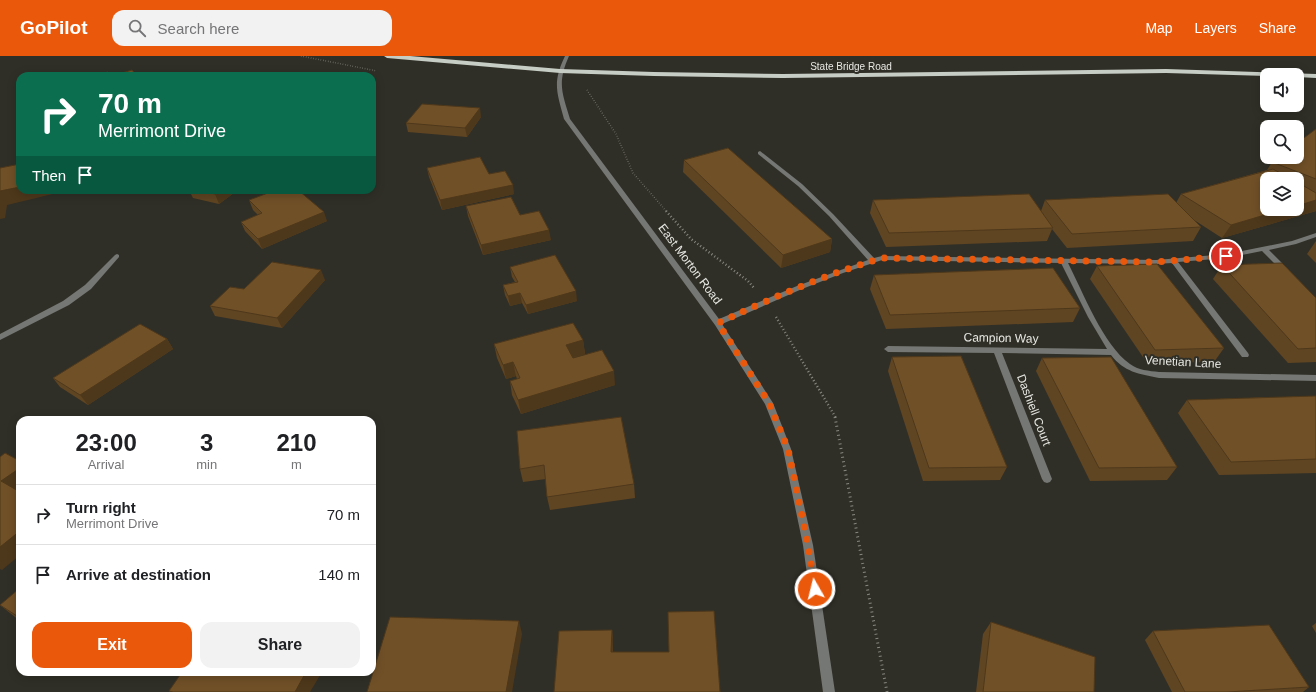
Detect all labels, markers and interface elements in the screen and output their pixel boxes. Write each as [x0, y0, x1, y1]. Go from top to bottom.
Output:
search box [112, 10, 392, 46]
text: GoPilot [20, 17, 88, 38]
icon: search [126, 17, 148, 39]
text: Search here [158, 20, 239, 37]
text: Map [1145, 20, 1173, 36]
text: Layers [1195, 20, 1237, 36]
text: Share [1259, 20, 1296, 36]
street label: State Bridge Road [810, 61, 892, 72]
map controls [1260, 68, 1304, 216]
button: sound [1260, 68, 1304, 112]
icon: right [32, 88, 84, 140]
text: 70 m [98, 88, 162, 119]
button: search [1260, 120, 1304, 164]
text: Merrimont Drive [98, 121, 226, 141]
icon: arrive [74, 164, 96, 186]
text: Then [32, 167, 66, 184]
button: layers [1260, 172, 1304, 216]
street label: East Morton Road [655, 221, 725, 307]
pin [1209, 239, 1243, 273]
icon: arrive [1215, 245, 1237, 267]
street label: Campion Way [963, 330, 1039, 346]
street label: Venetian Lane [1144, 353, 1222, 371]
street label: Dashiell Court [1014, 372, 1054, 448]
text: 23:00 [75, 429, 137, 456]
text: 3 [200, 429, 213, 456]
text: 210 [277, 429, 317, 456]
text: Arrival [88, 457, 125, 472]
text: min [196, 457, 217, 472]
text: m [291, 457, 302, 472]
text: Turn right [66, 499, 136, 516]
icon: right [32, 504, 54, 526]
text: 70 m [327, 506, 360, 523]
text: Merrimont Drive [66, 516, 158, 531]
icon: arrive [32, 564, 54, 586]
text: Arrive at destination [66, 566, 211, 583]
text: 140 m [318, 566, 360, 583]
position arrow [794, 568, 836, 610]
button: Exit [32, 622, 192, 668]
button: Share [200, 622, 360, 668]

